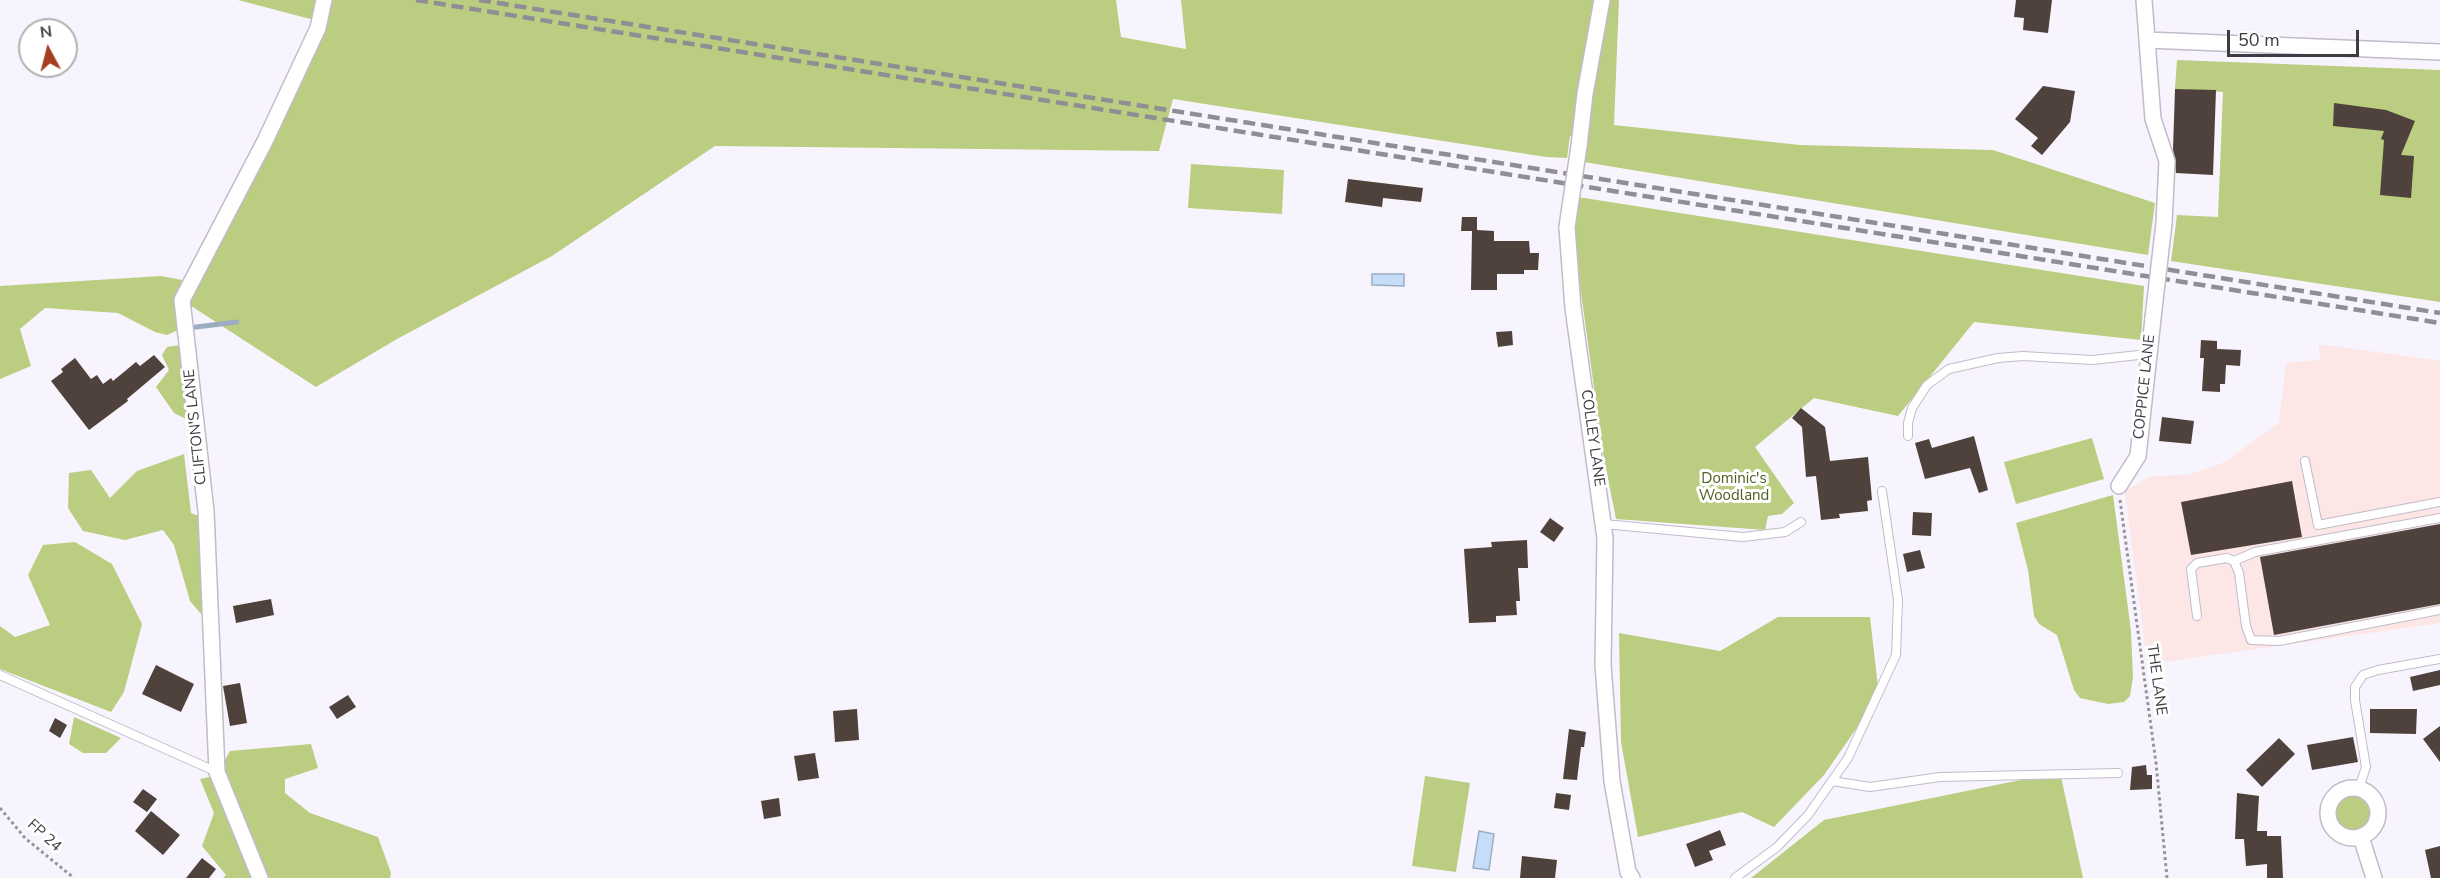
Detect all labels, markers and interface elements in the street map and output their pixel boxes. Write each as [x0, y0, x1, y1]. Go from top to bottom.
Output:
north arrow [18, 18, 78, 78]
scale bar [2230, 18, 2362, 56]
text: N [39, 20, 53, 44]
text: 50 m [2238, 28, 2280, 52]
street label: COPPICE LANE [2131, 334, 2159, 440]
street label: CLIFTON'S LANE [181, 368, 211, 486]
street label: COLLEY LANE [1576, 388, 1608, 488]
park label: Dominic's Woodland [1699, 470, 1769, 505]
street label: THE LANE [2142, 643, 2170, 717]
street label: FP 24 [23, 816, 65, 856]

